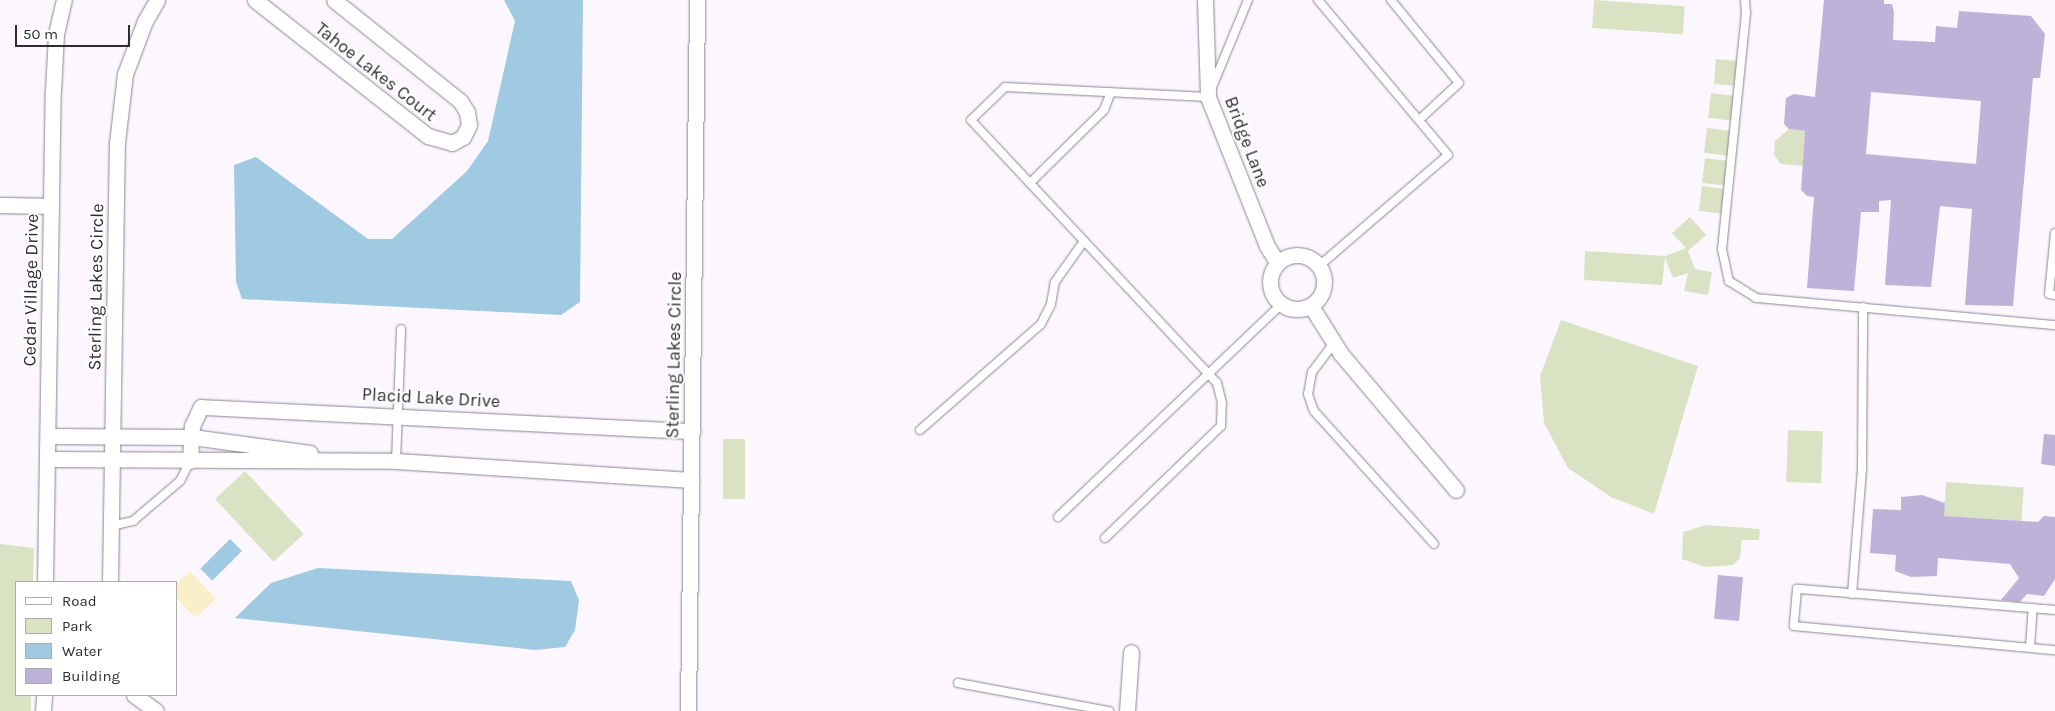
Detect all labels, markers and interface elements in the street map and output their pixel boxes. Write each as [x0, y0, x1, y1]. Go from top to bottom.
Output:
scale bar [18, 15, 132, 47]
street label: Tahoe Lakes Court [311, 18, 441, 126]
text: 50 m [23, 25, 58, 43]
street label: Bridge Lane [1220, 93, 1274, 191]
street label: Sterling Lakes Circle [84, 203, 108, 371]
street label: Cedar Village Drive [19, 213, 43, 367]
street label: Sterling Lakes Circle [662, 271, 686, 439]
street label: Placid Lake Drive [361, 384, 501, 412]
legend [15, 581, 178, 696]
text: Road [62, 592, 97, 610]
text: Park [62, 617, 92, 635]
text: Water [62, 642, 102, 660]
text: Building [62, 667, 120, 685]

